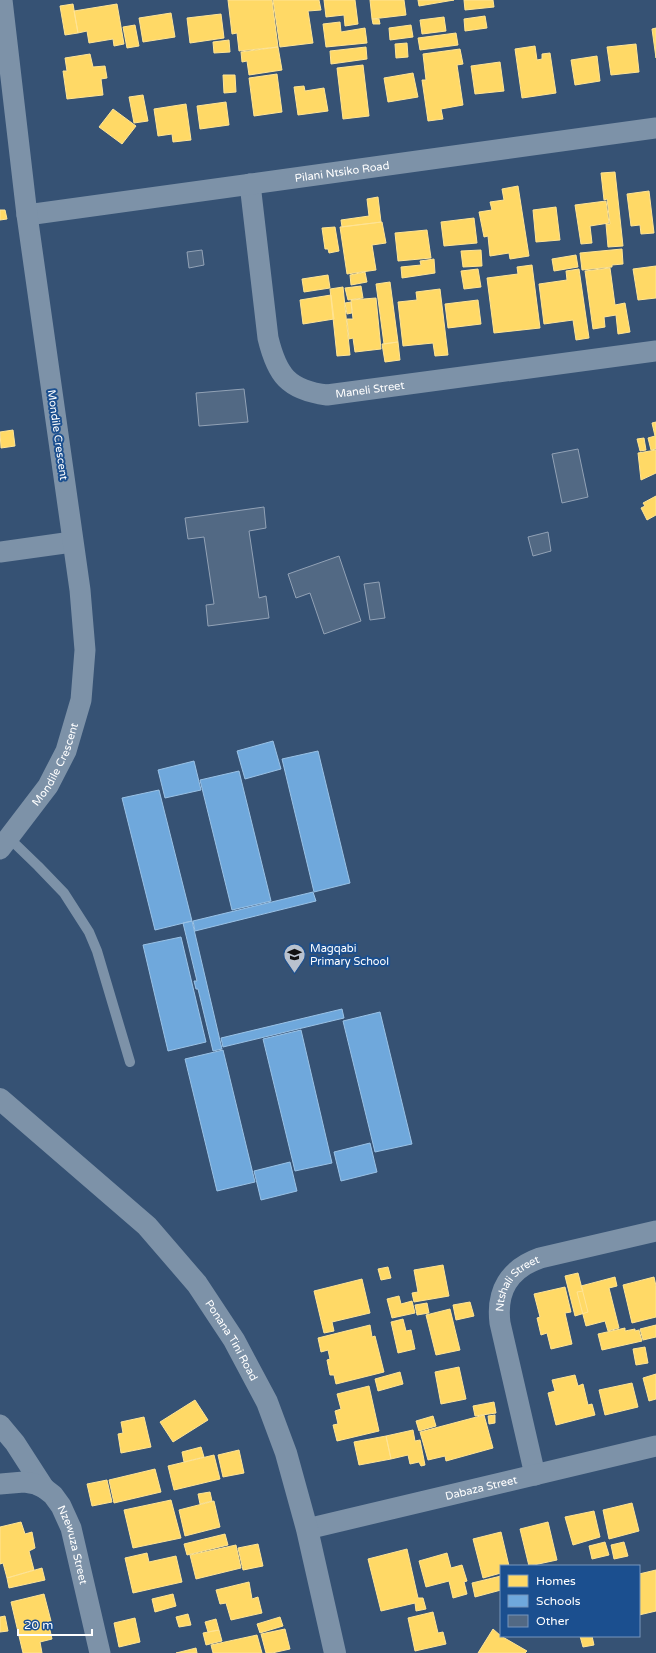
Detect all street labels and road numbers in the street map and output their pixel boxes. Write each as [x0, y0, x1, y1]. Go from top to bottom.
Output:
street label: Pilani Ntsiko Road [294, 159, 390, 185]
street label: Maneli Street [335, 379, 405, 401]
street label: Mondile Crescent [45, 389, 70, 481]
street label: Mondile Crescent [29, 721, 81, 808]
street label: Ntshali Street [493, 1253, 541, 1312]
street label: Ponana Tini Road [202, 1298, 260, 1383]
street label: Dabaza Street [444, 1473, 519, 1503]
street label: Nzewuza Street [55, 1503, 90, 1586]

